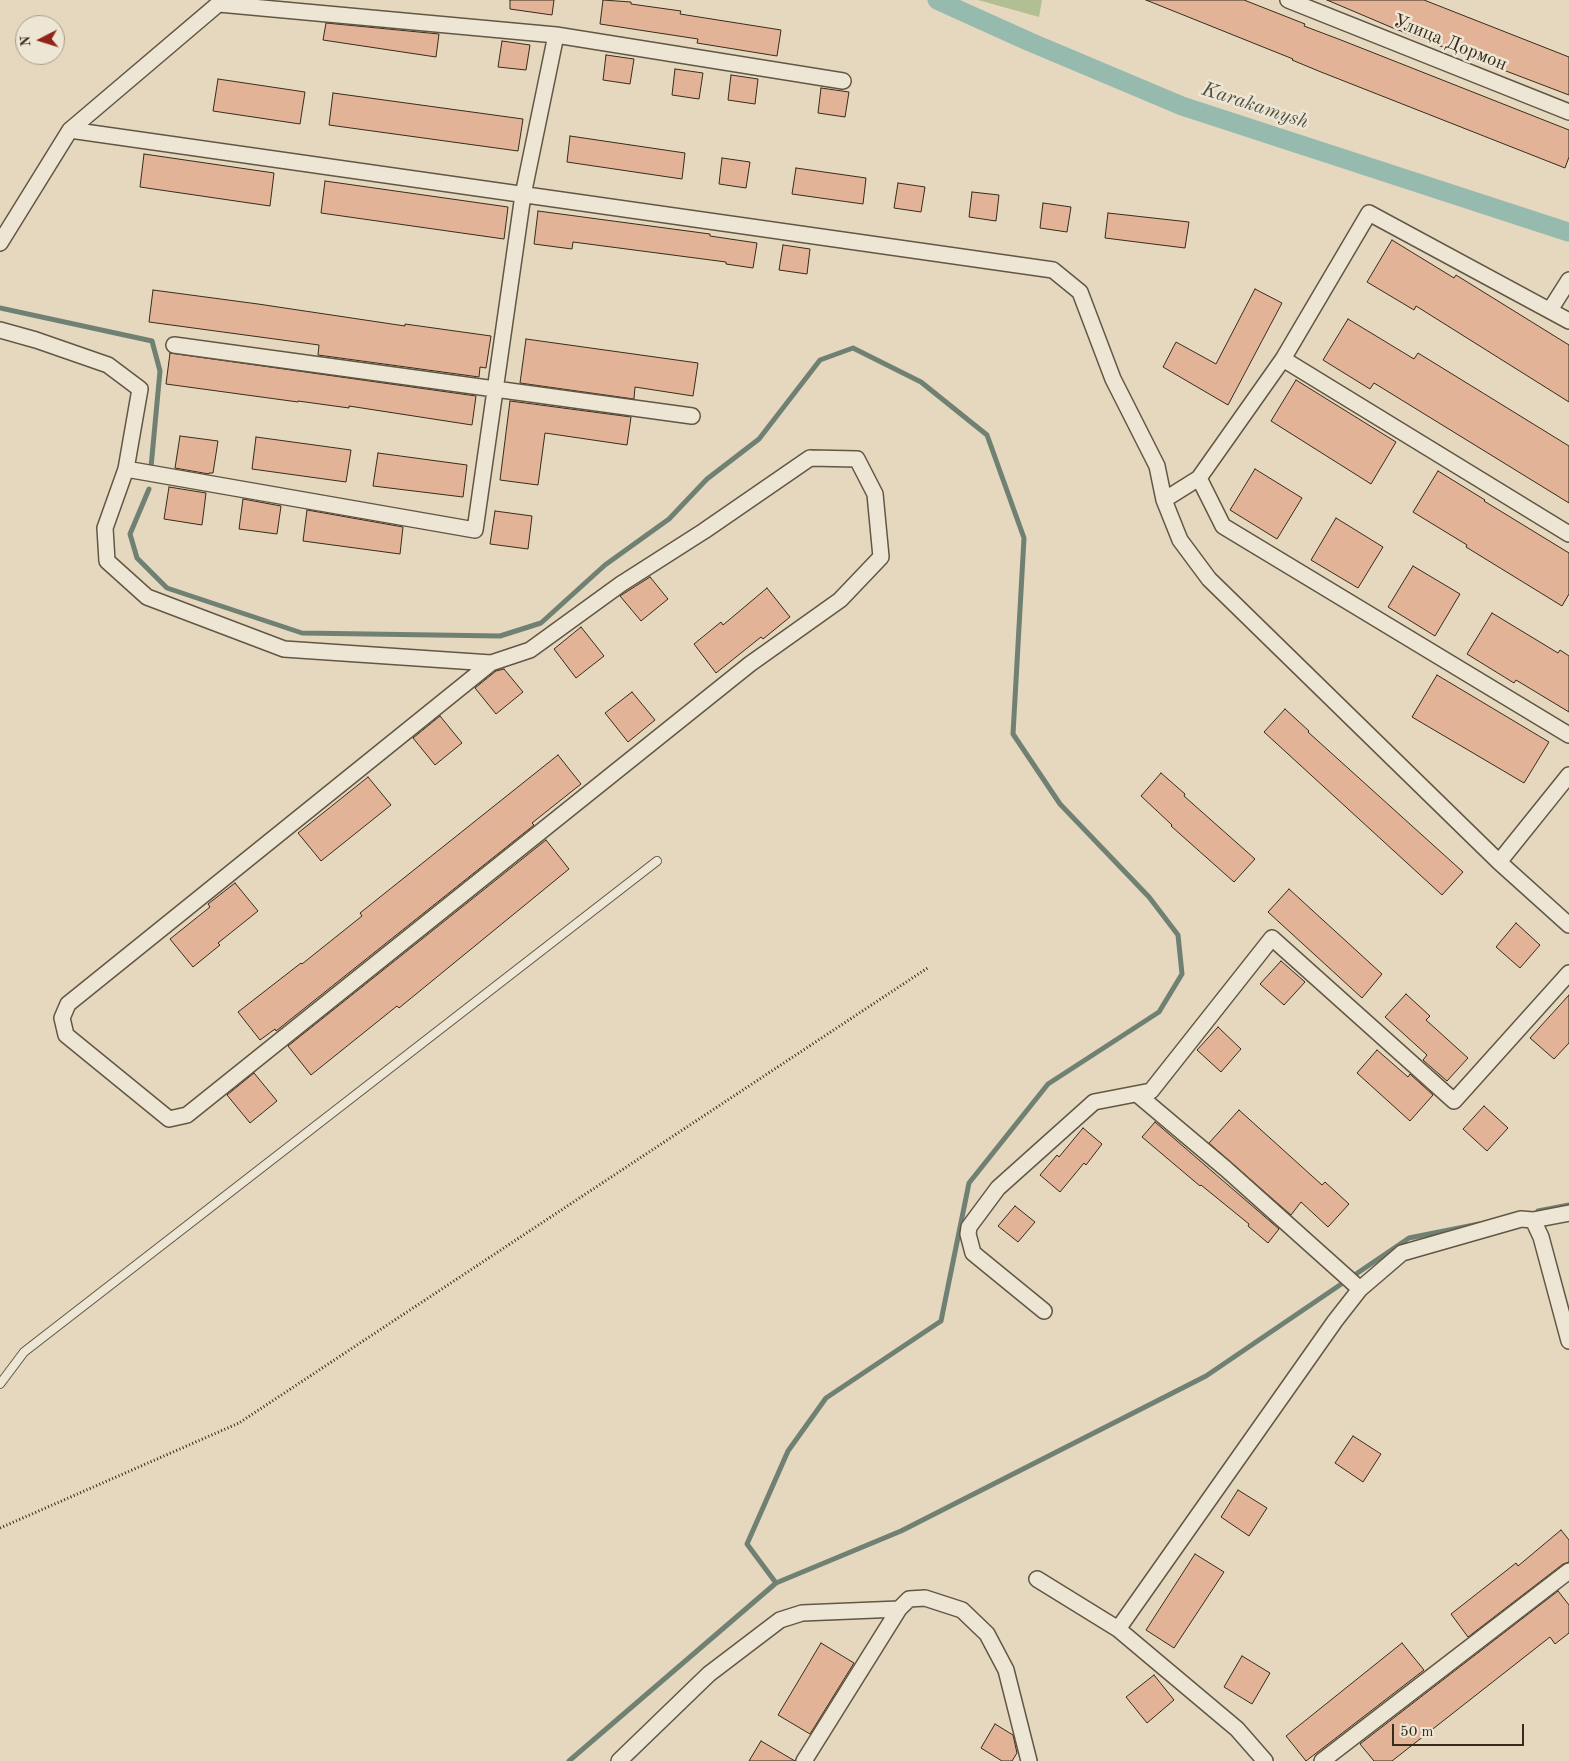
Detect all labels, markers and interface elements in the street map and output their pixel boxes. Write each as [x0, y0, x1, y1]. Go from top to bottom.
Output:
street label: Улица Дормон [1390, 10, 1510, 76]
north arrow [15, 15, 65, 65]
text: N [19, 35, 33, 47]
water label: Karakamysh [1199, 77, 1311, 135]
scale bar [1394, 1714, 1526, 1746]
text: 50 m [1400, 1725, 1434, 1740]

